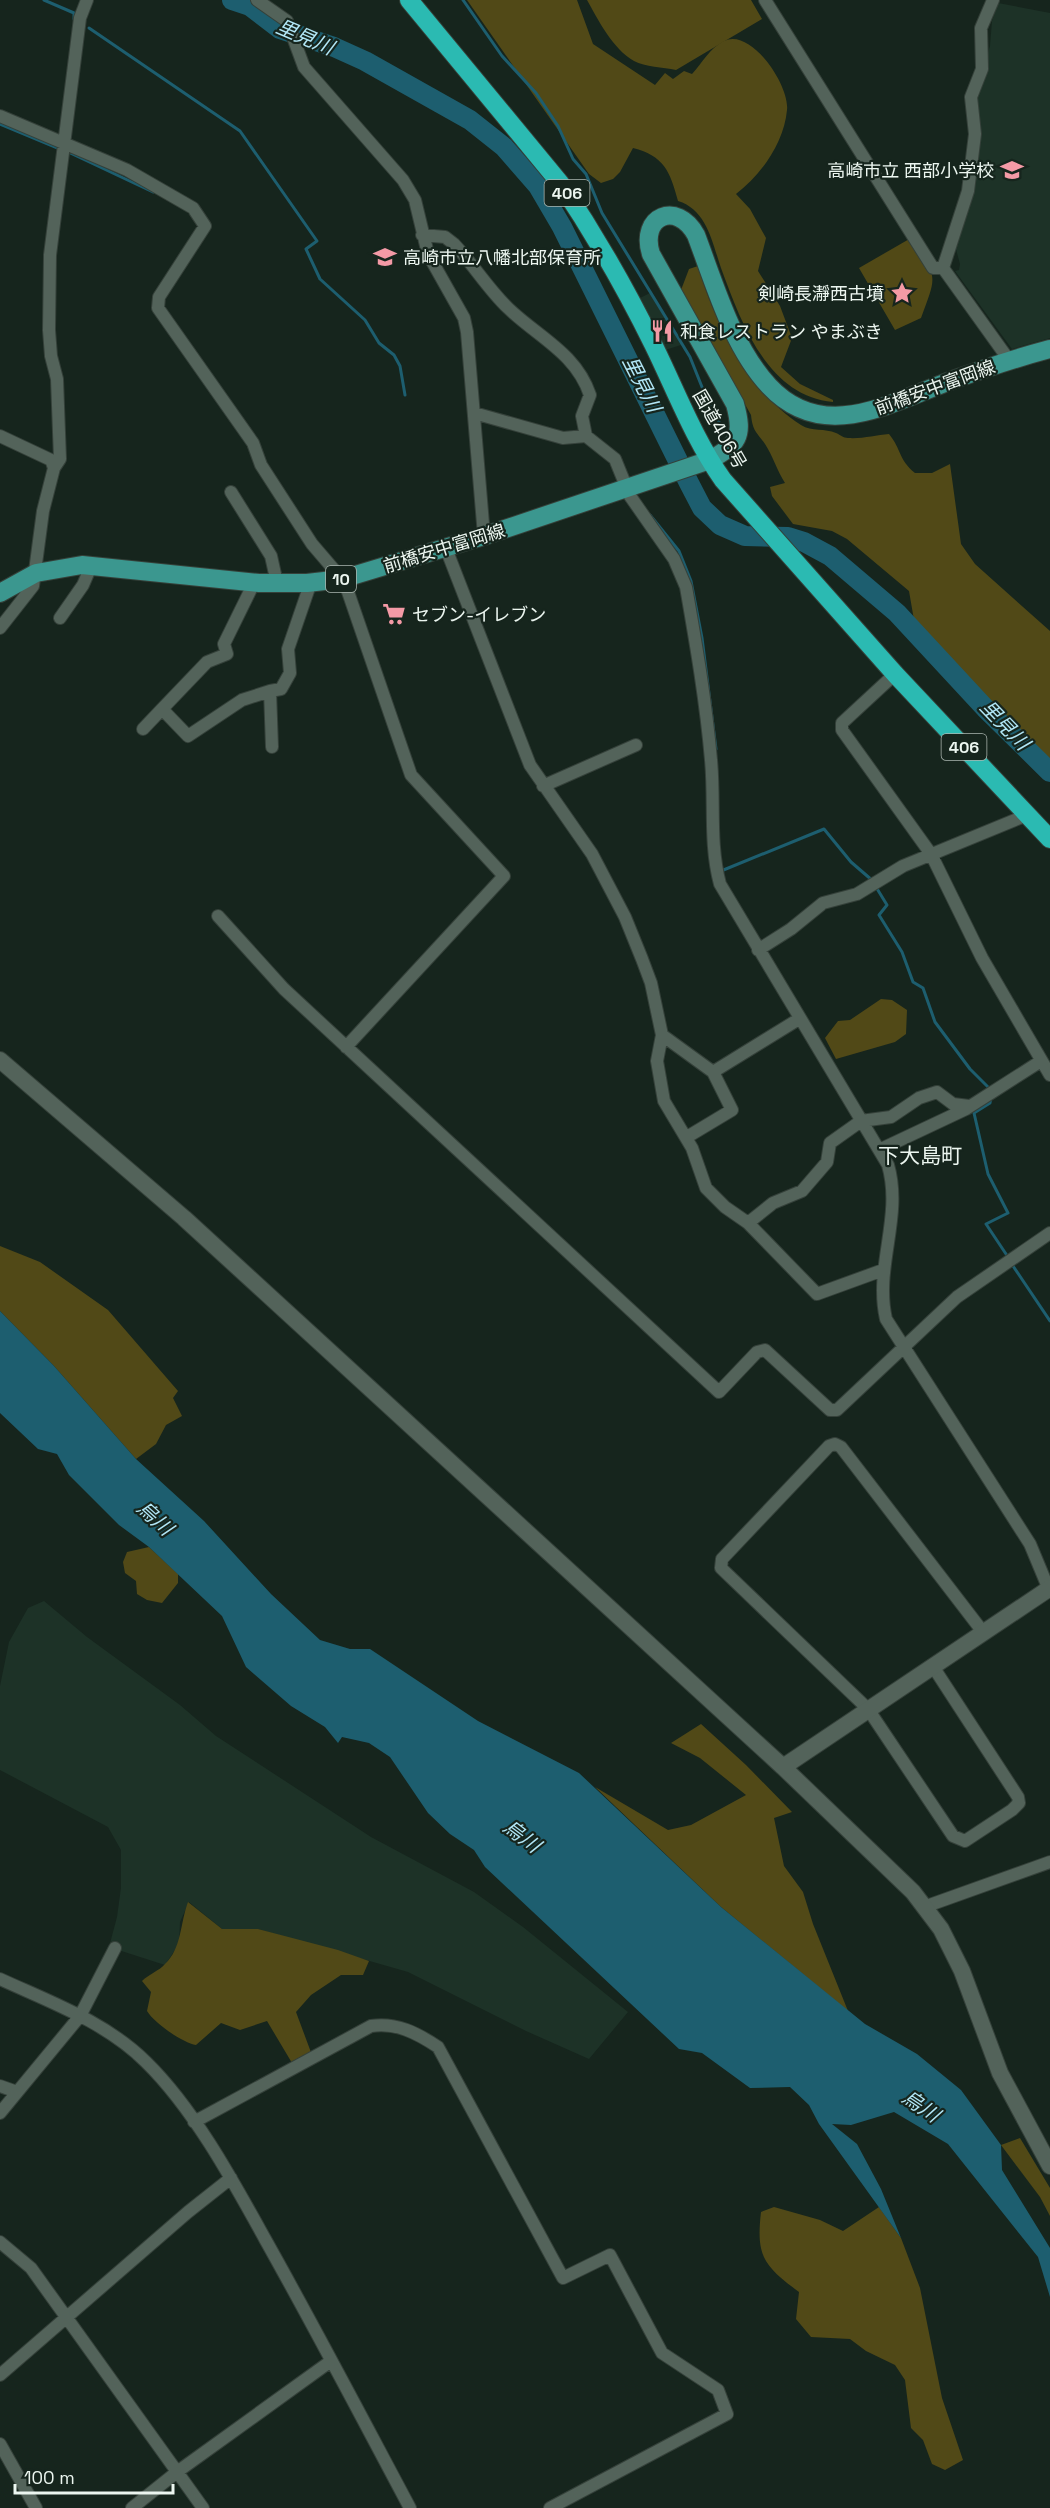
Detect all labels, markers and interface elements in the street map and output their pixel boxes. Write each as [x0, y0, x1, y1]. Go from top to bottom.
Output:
water label: 里見川 [272, 13, 340, 61]
school or university icon: 高崎市立 西部小学校 [999, 157, 1025, 183]
place label: 高崎市立 西部小学校 [827, 159, 994, 182]
road number: 406 [544, 180, 590, 206]
school or university icon: 高崎市立八幡北部保育所 [372, 244, 398, 270]
place label: 高崎市立八幡北部保育所 [403, 246, 601, 269]
place icon: 剣崎長瀞西古墳 [889, 280, 915, 306]
place label: 剣崎長瀞西古墳 [758, 282, 884, 305]
restaurant icon: 和食レストラン やまぶき [649, 318, 675, 344]
place label: 和食レストラン やまぶき [680, 320, 883, 343]
water label: 里見川 [617, 351, 668, 418]
street label: 前橋安中富岡線 [872, 355, 998, 419]
street label: 国道406号 [688, 385, 752, 473]
street label: 前橋安中富岡線 [380, 519, 508, 577]
road number: 10 [326, 566, 356, 592]
supermarket icon: セブン-イレブン [381, 601, 407, 627]
place label: セブン-イレブン [412, 603, 546, 626]
water label: 里見川 [975, 694, 1037, 757]
road number: 406 [942, 734, 986, 760]
district label: 下大島町 [878, 1142, 962, 1169]
water label: 烏川 [131, 1495, 180, 1542]
water label: 烏川 [498, 1814, 547, 1860]
water label: 烏川 [897, 2084, 947, 2129]
scale bar [15, 2457, 172, 2495]
text: 100 m [24, 2466, 75, 2489]

